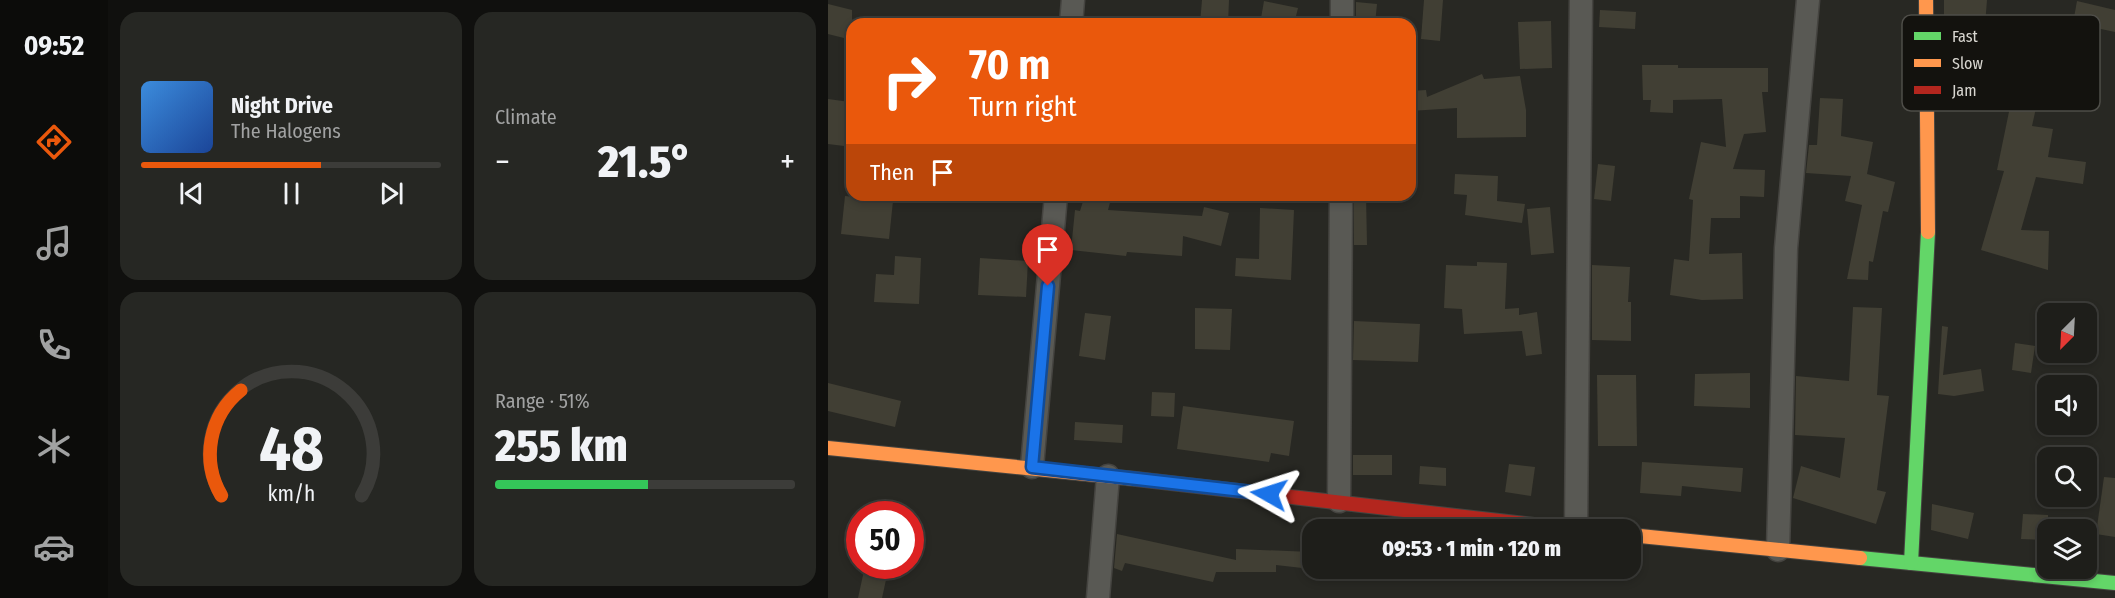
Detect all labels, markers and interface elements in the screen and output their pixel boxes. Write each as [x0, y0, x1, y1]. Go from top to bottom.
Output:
legend [1902, 15, 2100, 111]
text: Fast [1952, 27, 1979, 46]
text: 09:52 [24, 30, 84, 62]
text: 70 m [969, 40, 1050, 90]
icon: right [870, 42, 948, 120]
text: Slow [1952, 54, 1983, 73]
text: Jam [1952, 81, 1977, 100]
text: Turn right [969, 91, 1077, 123]
text: Night Drive [231, 92, 333, 119]
text: Climate [495, 105, 557, 129]
text: The Halogens [231, 119, 341, 143]
icon: directions [33, 121, 75, 163]
text: 21.5° [598, 135, 692, 189]
text: − [495, 142, 510, 182]
text: + [780, 142, 795, 182]
icon: arrive [926, 156, 959, 189]
text: Then [870, 159, 914, 186]
icon: previous [175, 177, 208, 210]
icon: pause [275, 177, 308, 210]
icon: next [375, 177, 408, 210]
icon: music [33, 222, 75, 264]
pin [1022, 224, 1073, 286]
icon: arrive [1031, 233, 1064, 266]
north arrow [2037, 303, 2097, 363]
map controls [2037, 303, 2097, 579]
icon: phone [33, 324, 75, 366]
button: sound [2037, 375, 2097, 435]
text: Range · 51% [495, 389, 590, 413]
text: 48 [258, 412, 324, 487]
text: 255 km [495, 419, 628, 473]
icon: climate [33, 425, 75, 467]
button: search [2037, 447, 2097, 507]
position arrow [1237, 462, 1301, 526]
text: km/h [267, 481, 315, 507]
speed limit sign: 50 [846, 501, 924, 579]
button: layers [2037, 519, 2097, 579]
icon: car [33, 526, 75, 568]
text: 09:53 · 1 min · 120 m [1382, 535, 1561, 562]

